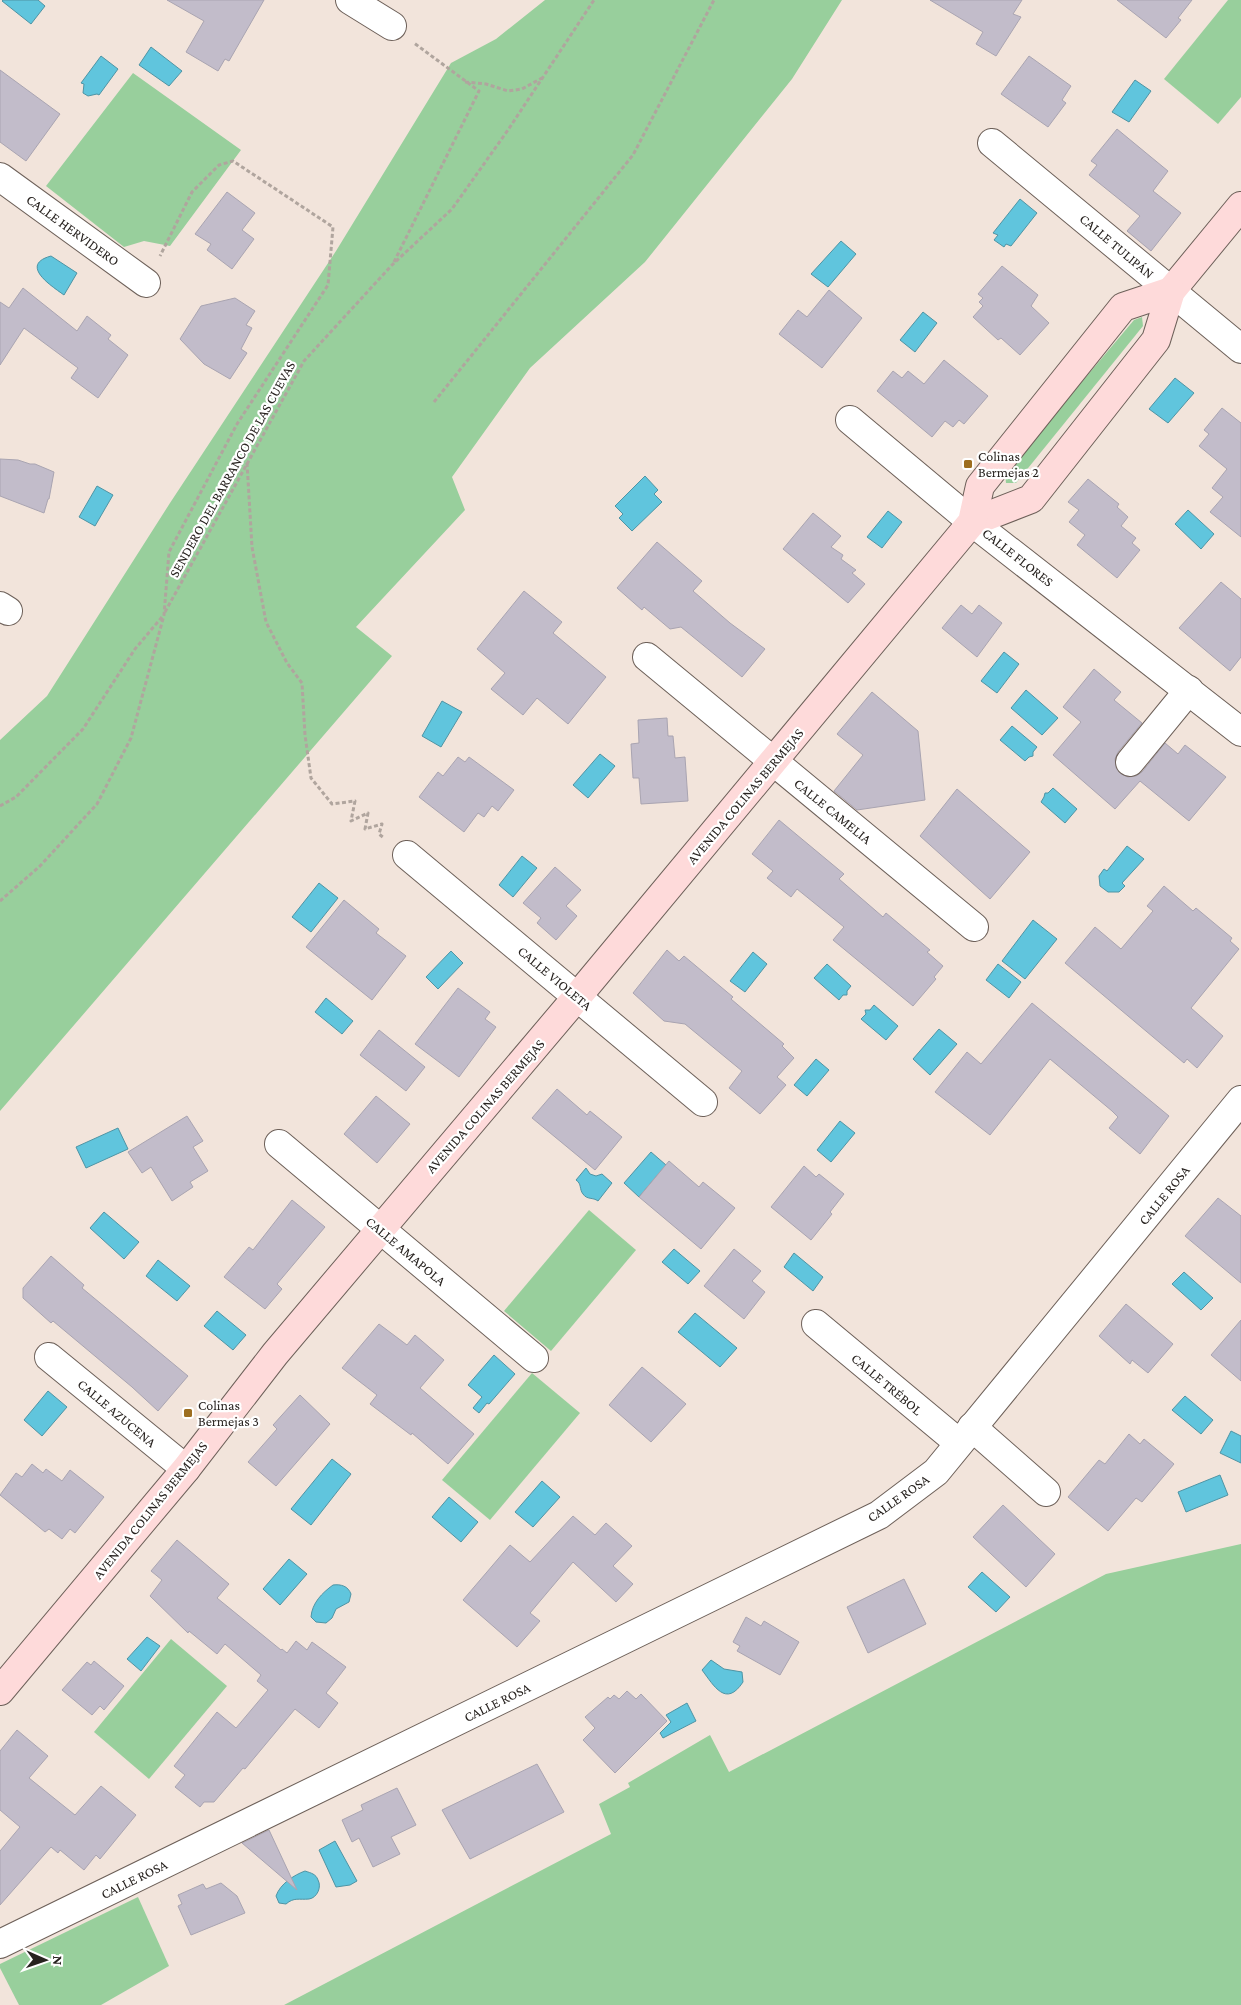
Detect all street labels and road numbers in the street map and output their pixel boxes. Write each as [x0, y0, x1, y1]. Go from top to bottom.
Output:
street label: CALLE HERVIDERO [24, 191, 122, 269]
street label: CALLE TULIPÁN [1077, 210, 1157, 282]
street label: SENDERO DEL BARRANCO DE LAS CUEVAS [166, 358, 299, 580]
street label: CALLE FLORES [979, 524, 1057, 590]
street label: AVENIDA COLINAS BERMEJAS [683, 724, 807, 867]
street label: CALLE CAMELIA [791, 775, 875, 847]
street label: CALLE VIOLETA [515, 942, 595, 1014]
street label: AVENIDA COLINAS BERMEJAS [422, 1035, 548, 1176]
street label: CALLE ROSA [1135, 1162, 1193, 1228]
street label: CALLE AMAPOLA [363, 1213, 449, 1289]
street label: CALLE TRÉBOL [848, 1350, 926, 1418]
street label: CALLE AZUCENA [75, 1376, 159, 1450]
street label: AVENIDA COLINAS BERMEJAS [90, 1438, 211, 1582]
street label: CALLE ROSA [864, 1471, 932, 1525]
street label: CALLE ROSA [461, 1679, 533, 1725]
street label: CALLE ROSA [98, 1856, 170, 1902]

